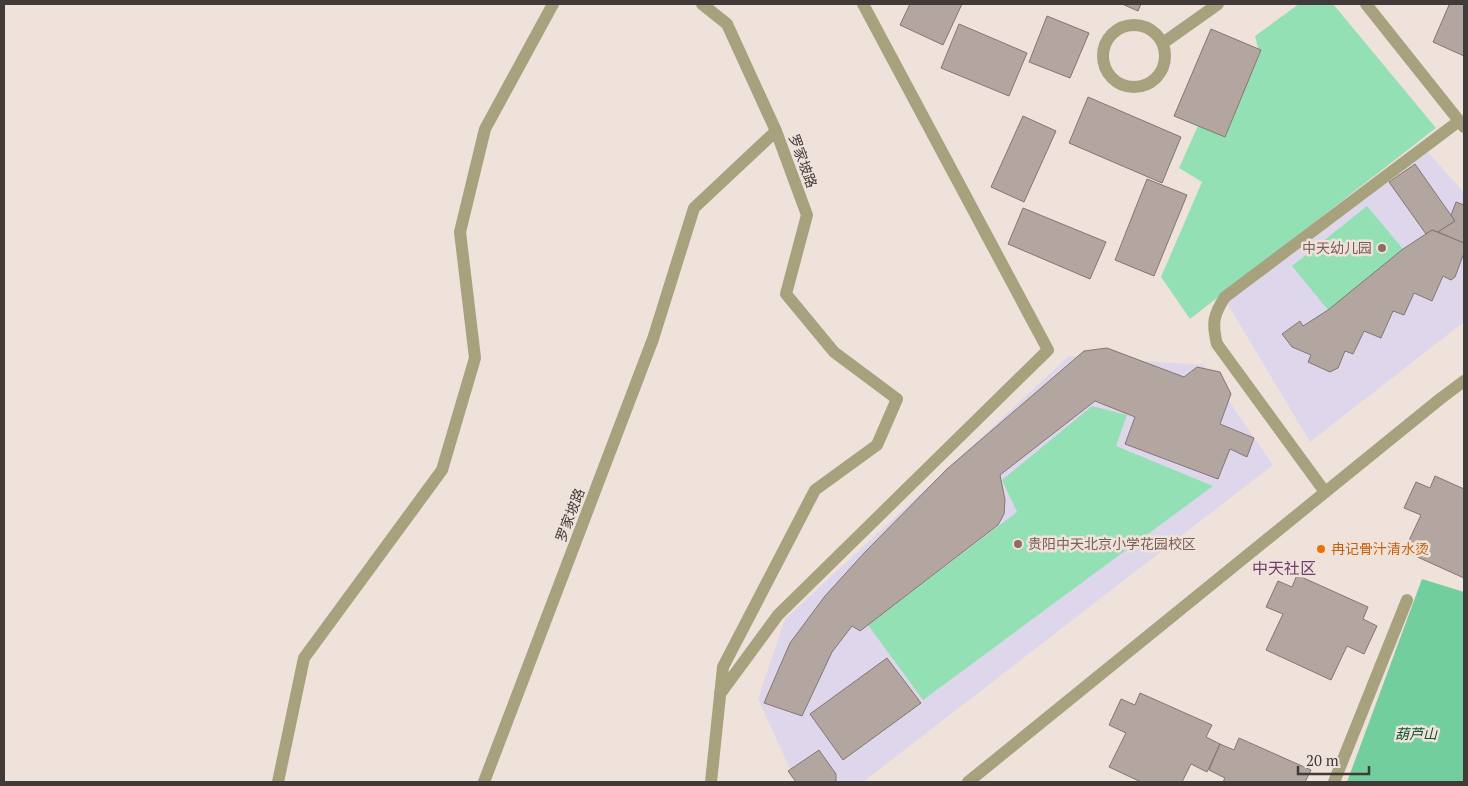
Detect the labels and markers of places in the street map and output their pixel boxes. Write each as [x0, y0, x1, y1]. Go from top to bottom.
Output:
place label: 中天幼儿园 [1302, 238, 1372, 257]
marker: 中天幼儿园 [1376, 242, 1388, 254]
place label: 贵阳中天北京小学花园校区 [1028, 534, 1196, 553]
marker: 贵阳中天北京小学花园校区 [1012, 538, 1024, 550]
place label: 冉记骨汁清水烫 [1331, 539, 1429, 558]
marker: 冉记骨汁清水烫 [1315, 543, 1327, 555]

